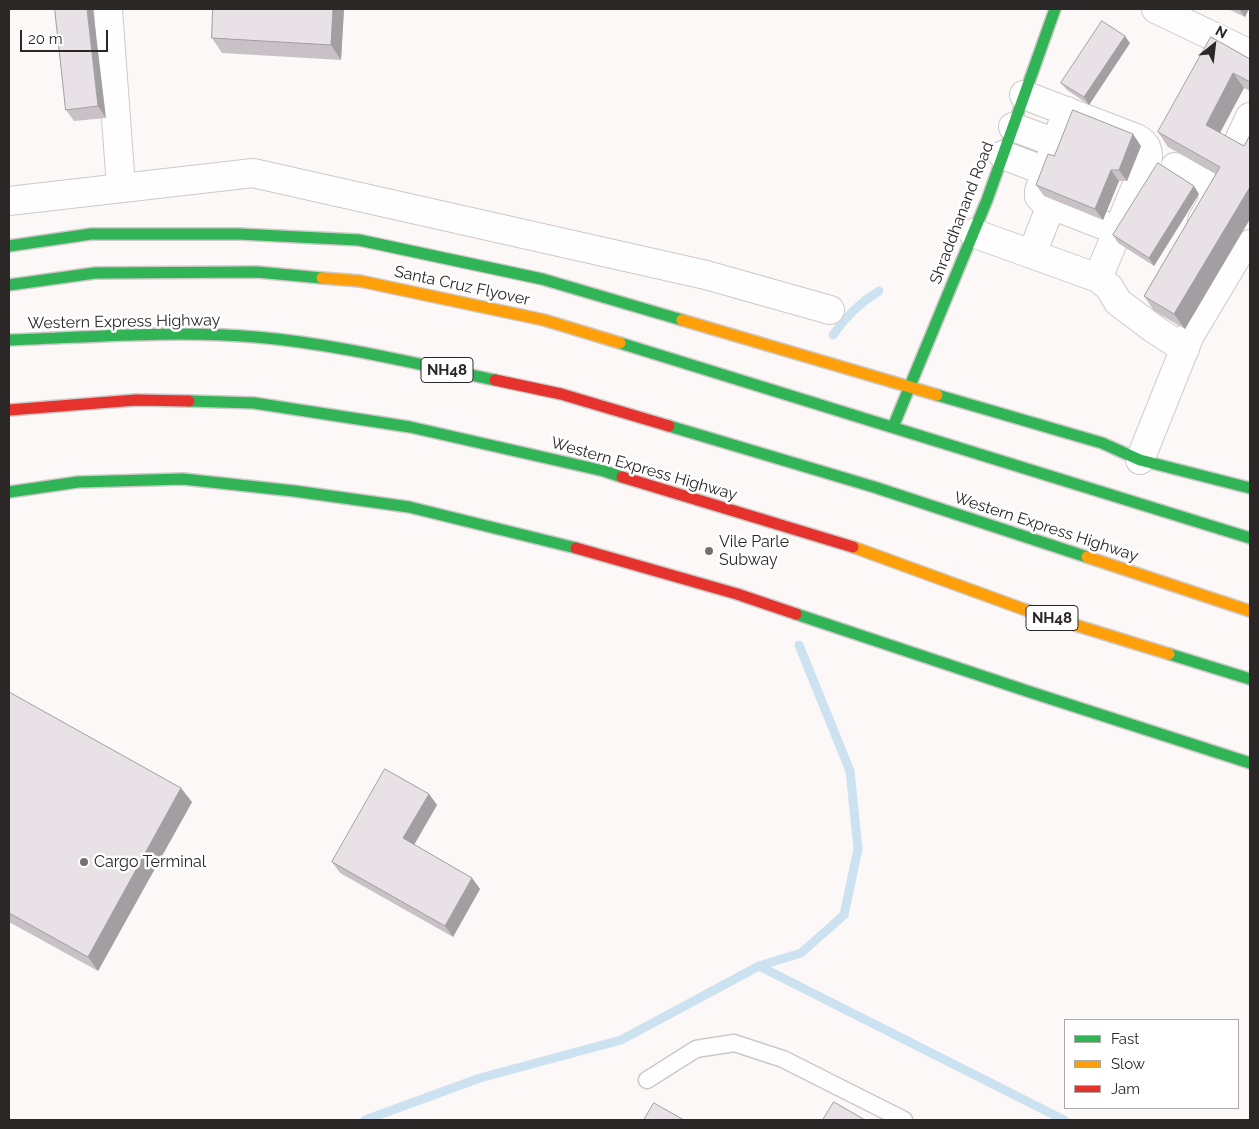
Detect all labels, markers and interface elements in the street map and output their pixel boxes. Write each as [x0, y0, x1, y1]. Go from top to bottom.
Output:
scale bar [22, 20, 110, 52]
north arrow [1189, 20, 1239, 70]
text: N [1213, 22, 1230, 41]
text: 20 m [28, 30, 63, 48]
street label: Shraddhanand Road [926, 139, 998, 287]
street label: Santa Cruz Flyover [392, 262, 532, 310]
street label: Western Express Highway [28, 311, 220, 333]
road number: NH48 [421, 358, 473, 382]
street label: Western Express Highway [549, 433, 739, 505]
street label: Western Express Highway [951, 488, 1141, 566]
place label: Vile Parle Subway [719, 532, 789, 570]
marker: Vile Parle Subway [703, 545, 715, 557]
road number: NH48 [1026, 606, 1078, 630]
place label: Cargo Terminal [94, 852, 206, 872]
marker: Cargo Terminal [78, 856, 90, 868]
legend [1064, 1019, 1239, 1109]
text: Fast [1111, 1030, 1139, 1048]
text: Slow [1111, 1055, 1145, 1073]
text: Jam [1111, 1080, 1140, 1098]

